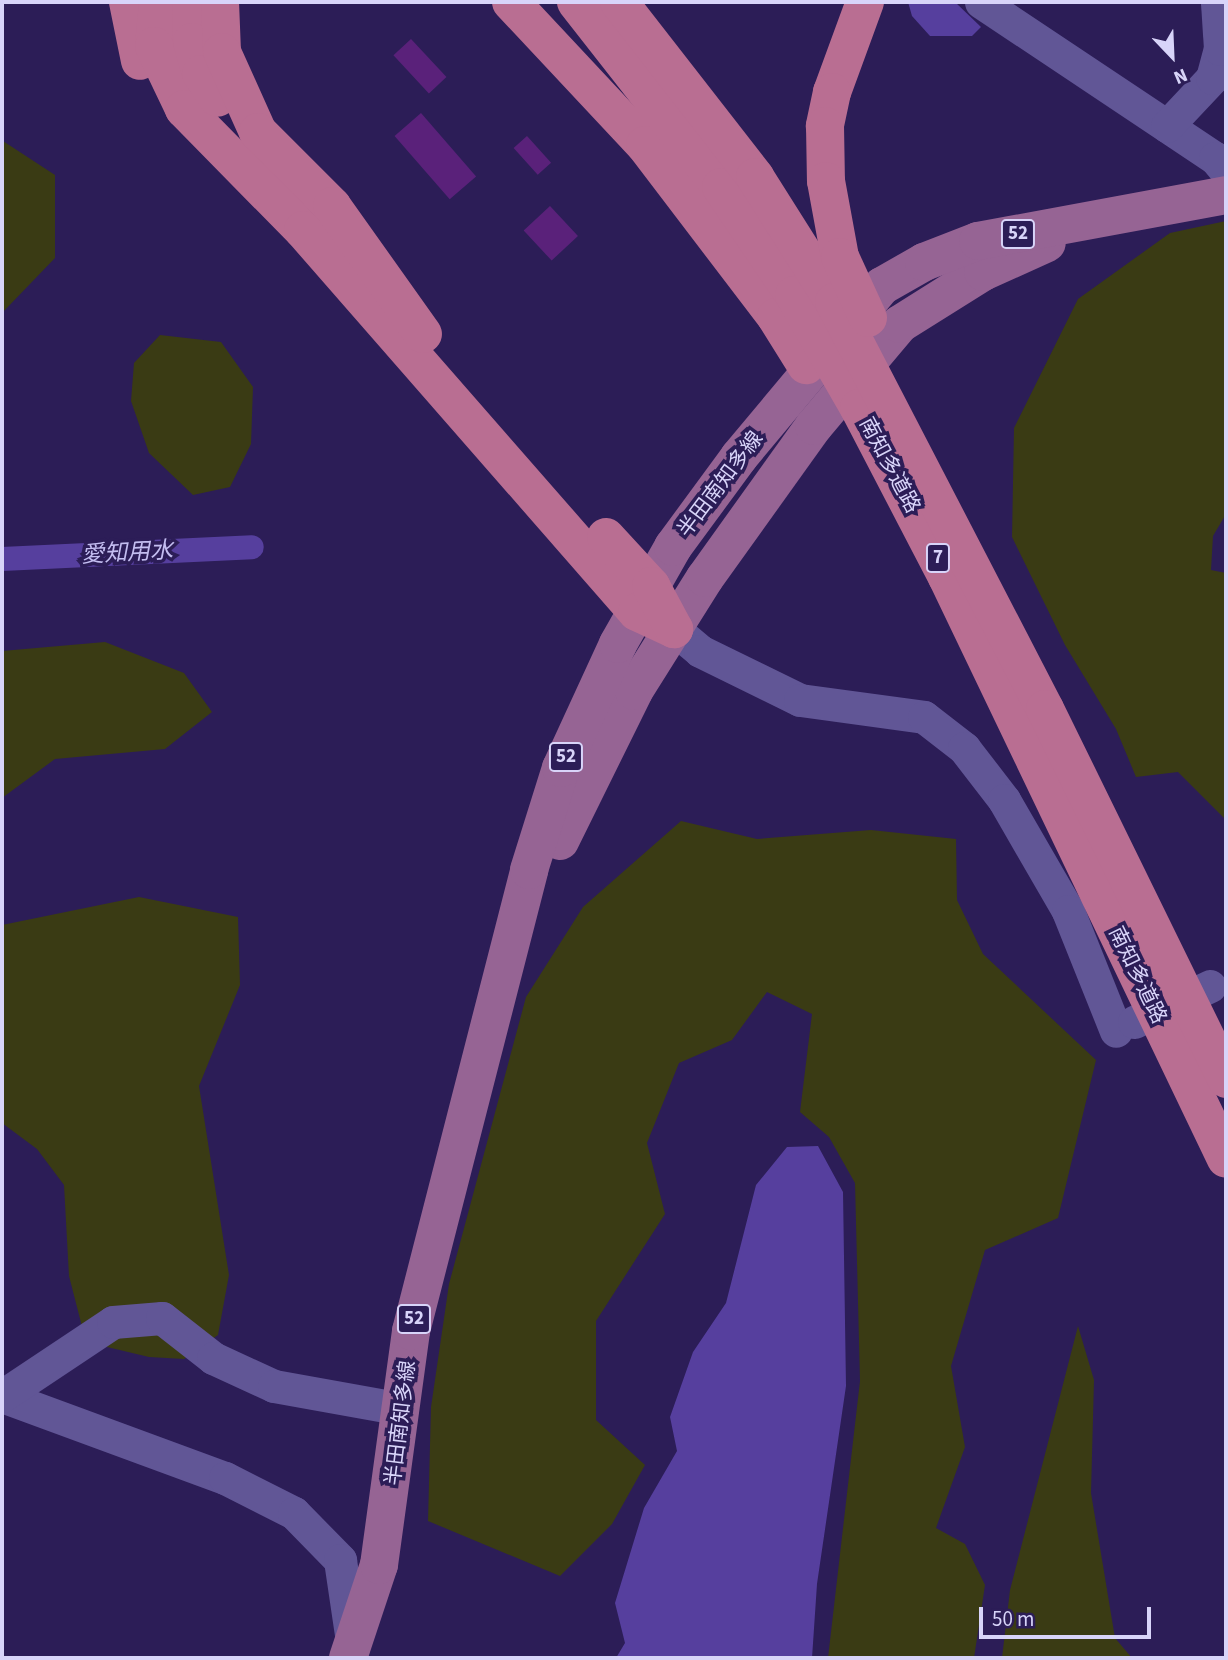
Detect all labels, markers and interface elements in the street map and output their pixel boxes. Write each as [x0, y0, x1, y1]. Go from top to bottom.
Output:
north arrow [1137, 21, 1207, 91]
text: N [1169, 61, 1192, 91]
road number: 52 [1000, 218, 1036, 250]
street label: 南知多道路 [854, 413, 926, 517]
street label: 半田南知多線 [672, 426, 768, 542]
water label: 愛知用水 [80, 537, 174, 569]
road number: 7 [926, 542, 950, 573]
road number: 52 [548, 742, 584, 772]
street label: 南知多道路 [1104, 922, 1172, 1028]
road number: 52 [396, 1303, 432, 1334]
street label: 半田南知多線 [380, 1359, 420, 1487]
scale bar [983, 1594, 1154, 1638]
text: 50 m [992, 1604, 1034, 1634]

